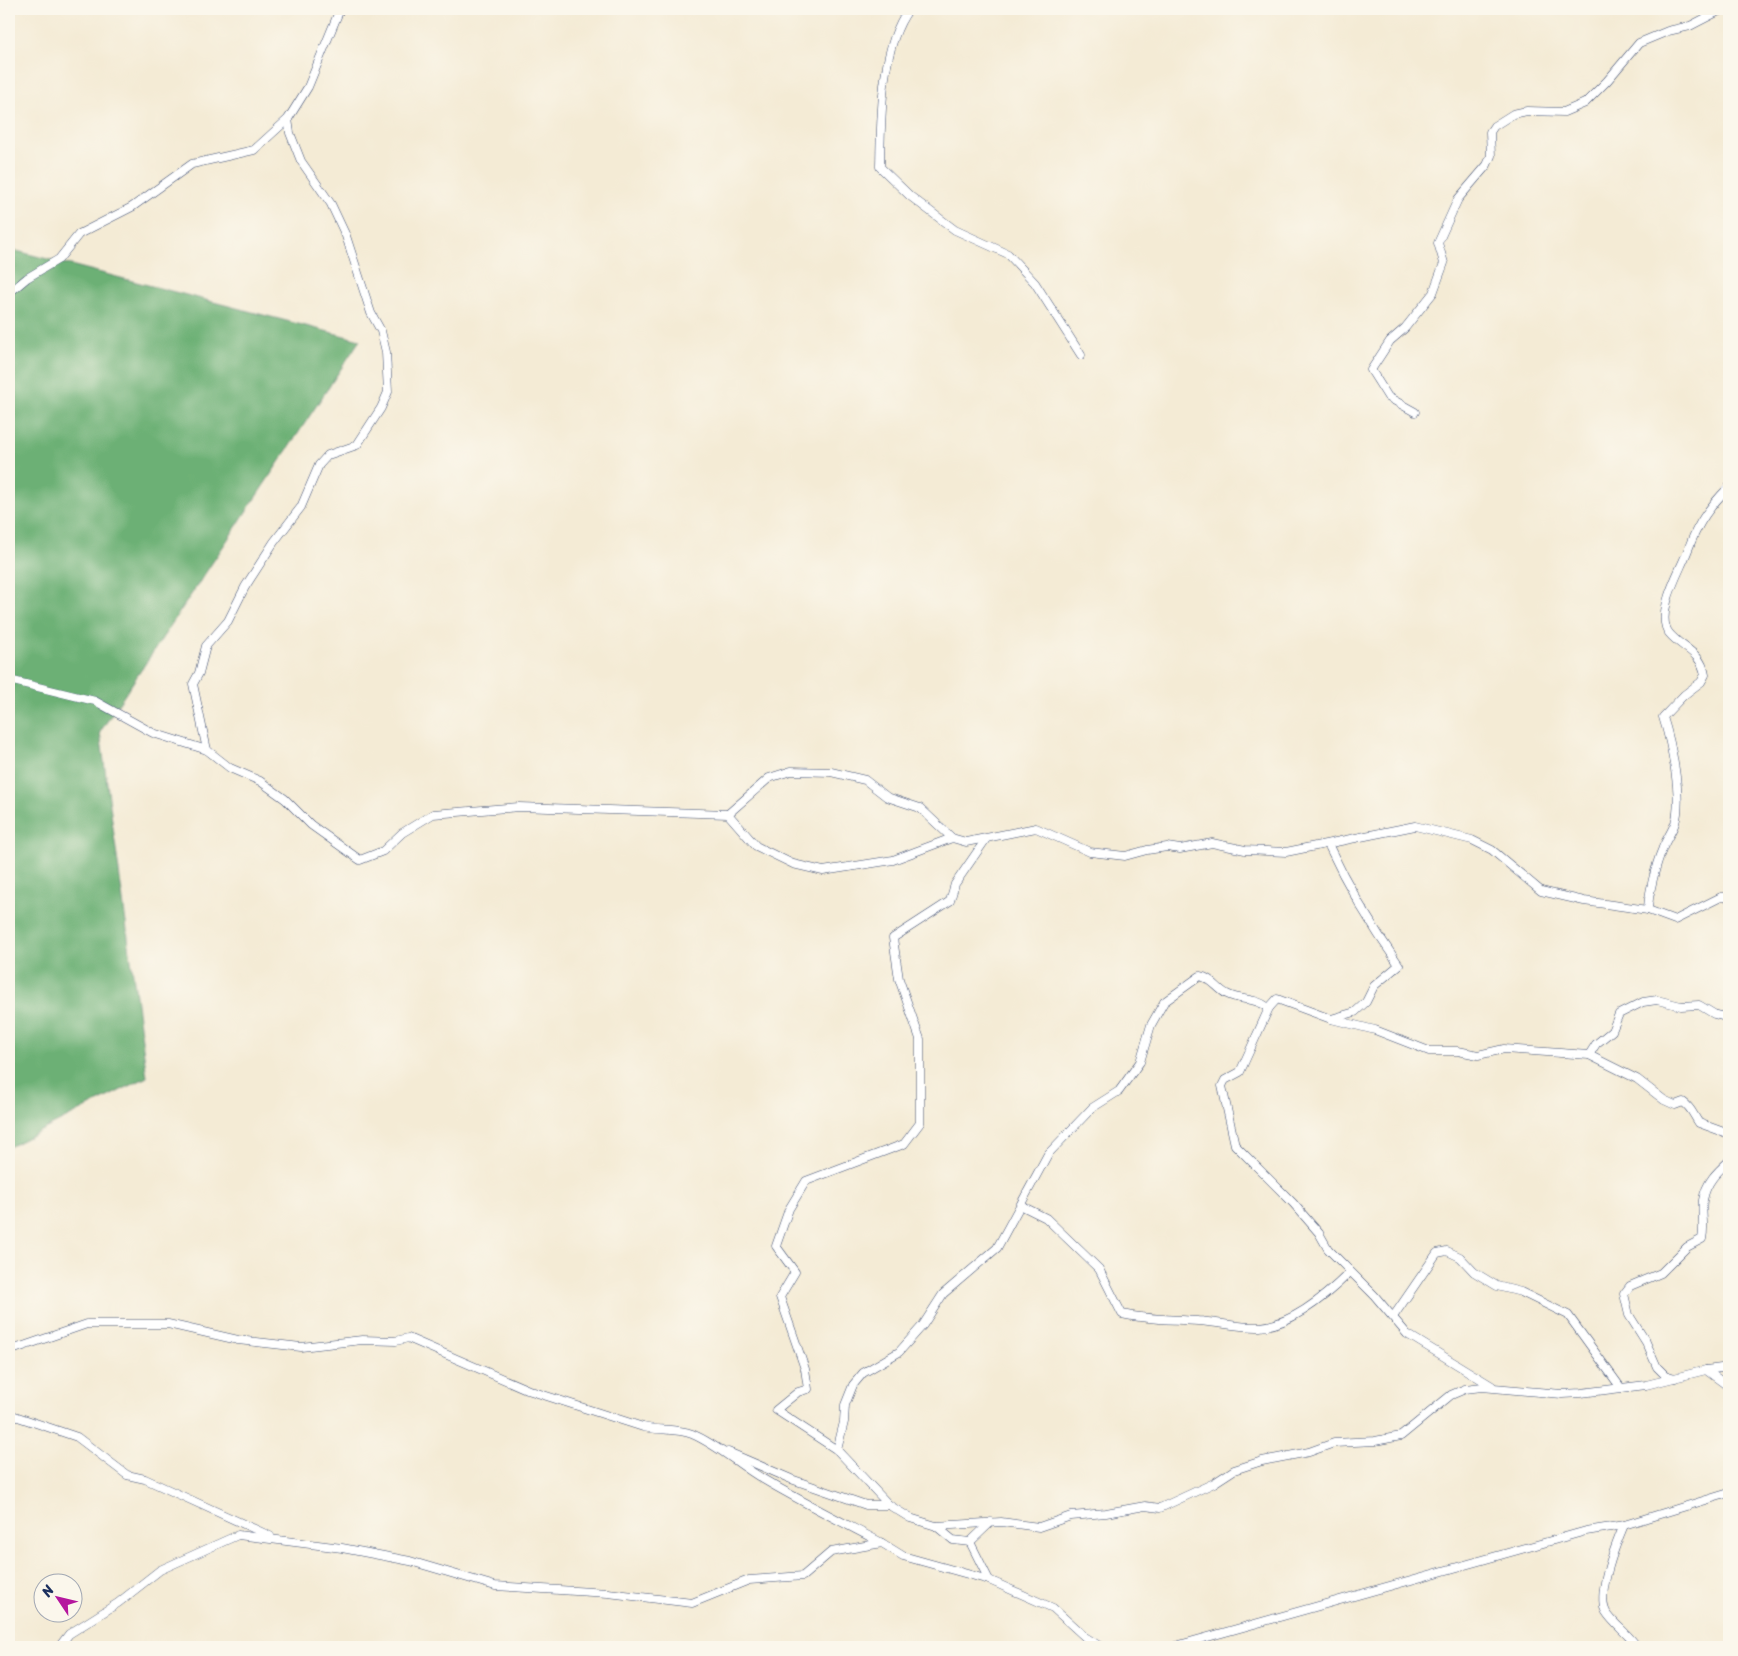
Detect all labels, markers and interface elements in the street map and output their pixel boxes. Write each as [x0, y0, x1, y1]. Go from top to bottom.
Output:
north arrow [32, 1574, 82, 1624]
text: N [34, 1579, 61, 1603]

